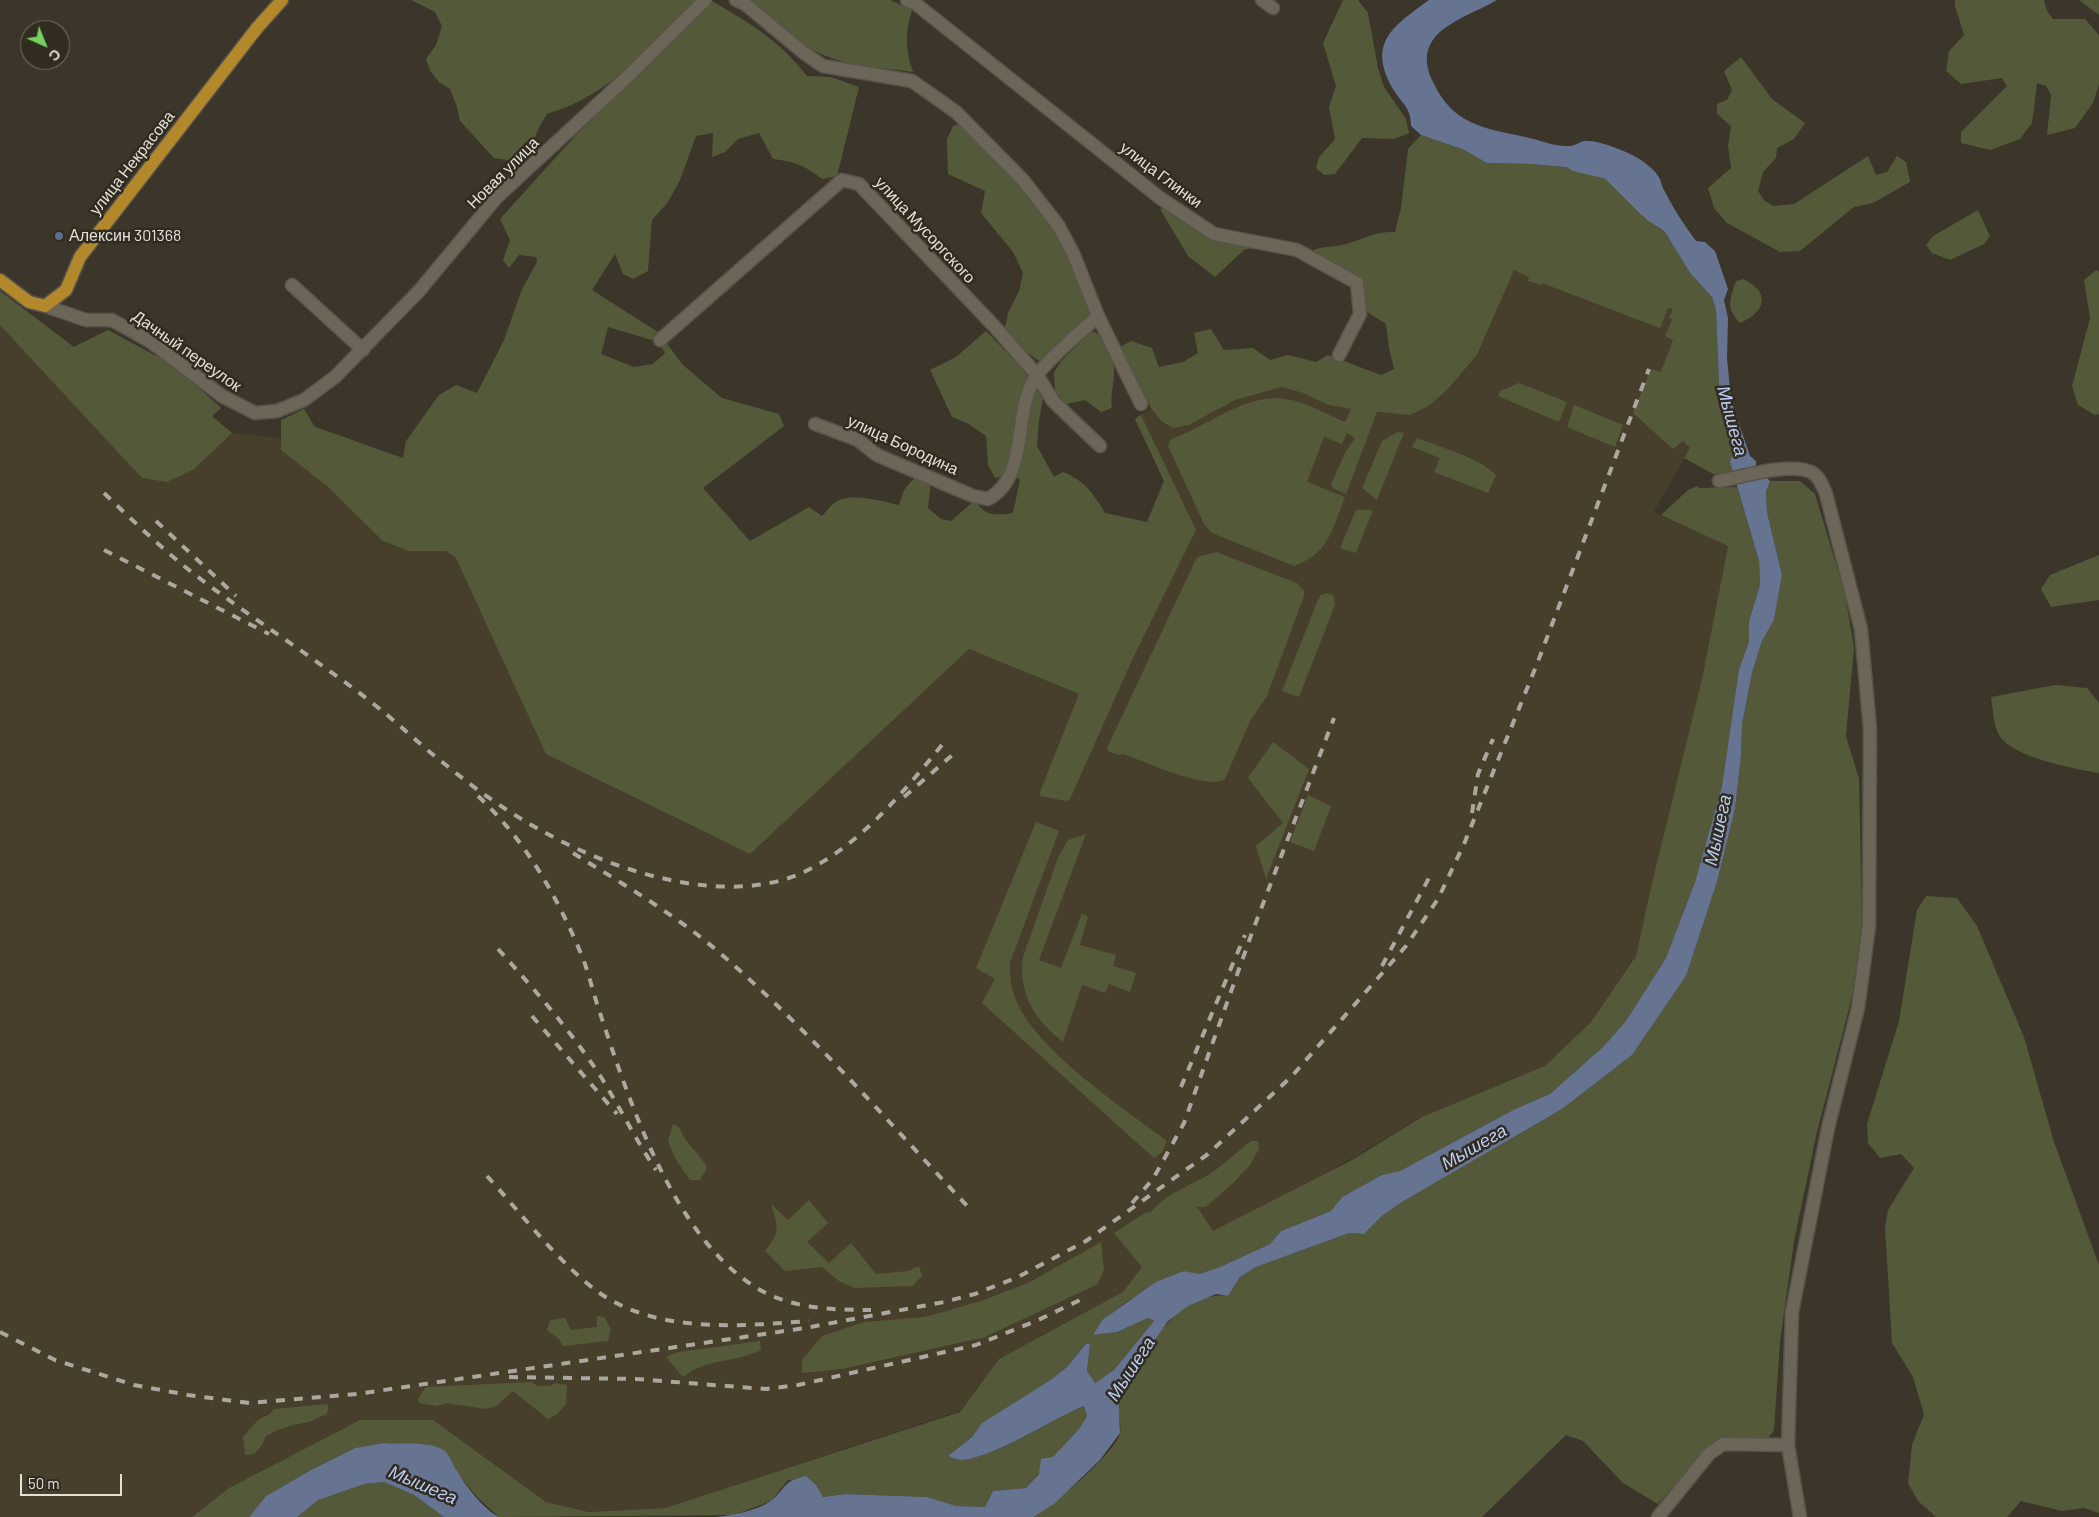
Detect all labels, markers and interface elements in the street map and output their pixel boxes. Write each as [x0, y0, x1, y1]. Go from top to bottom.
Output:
north arrow [20, 20, 70, 70]
text: С [46, 46, 65, 65]
street label: улица Некрасова [85, 107, 179, 219]
street label: Новая улица [463, 133, 543, 213]
street label: улица Глинки [1116, 138, 1206, 212]
street label: улица Мусоргского [871, 173, 979, 287]
place label: Алексин 301368 [69, 226, 181, 246]
marker: Алексин 301368 [53, 230, 65, 242]
street label: Дачный переулок [129, 306, 245, 396]
water label: Мышега [1712, 383, 1752, 459]
street label: улица Бородина [845, 411, 961, 479]
water label: Мышега [1700, 793, 1736, 867]
water label: Мышега [1437, 1120, 1511, 1174]
water label: Мышега [1102, 1333, 1160, 1405]
water label: Мышега [386, 1461, 460, 1509]
scale bar [22, 1464, 125, 1496]
text: 50 m [28, 1474, 60, 1492]

